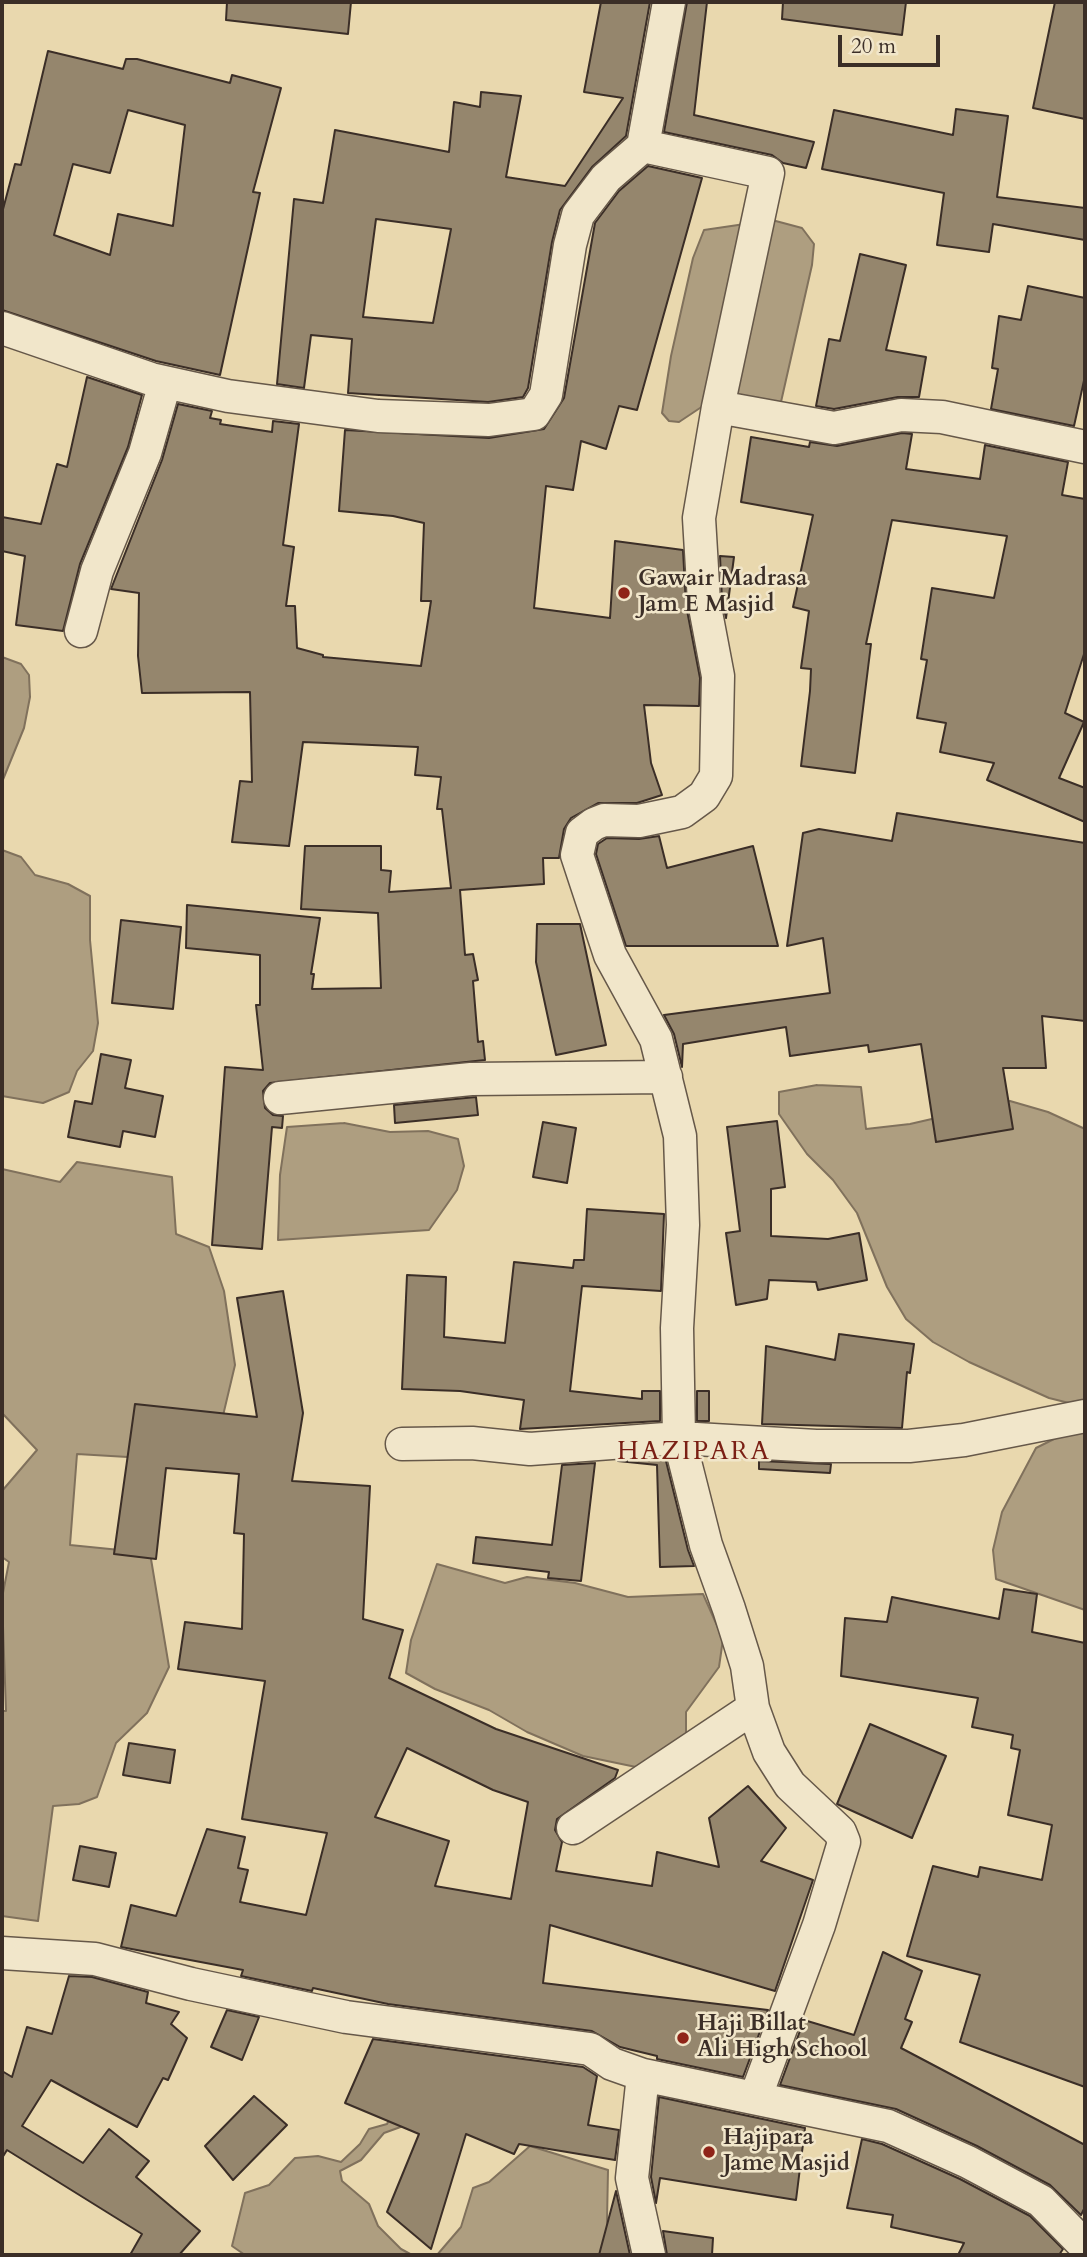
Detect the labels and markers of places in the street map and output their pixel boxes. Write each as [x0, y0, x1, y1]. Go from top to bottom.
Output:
place label: Gawair Madrasa Jam E Masjid [638, 566, 808, 620]
marker: Gawair Madrasa Jam E Masjid [616, 585, 632, 601]
place label: Haji Billat Ali High School [697, 2011, 868, 2065]
marker: Haji Billat Ali High School [675, 2030, 691, 2046]
place label: Hajipara Jame Masjid [723, 2125, 850, 2179]
marker: Hajipara Jame Masjid [701, 2144, 717, 2160]

